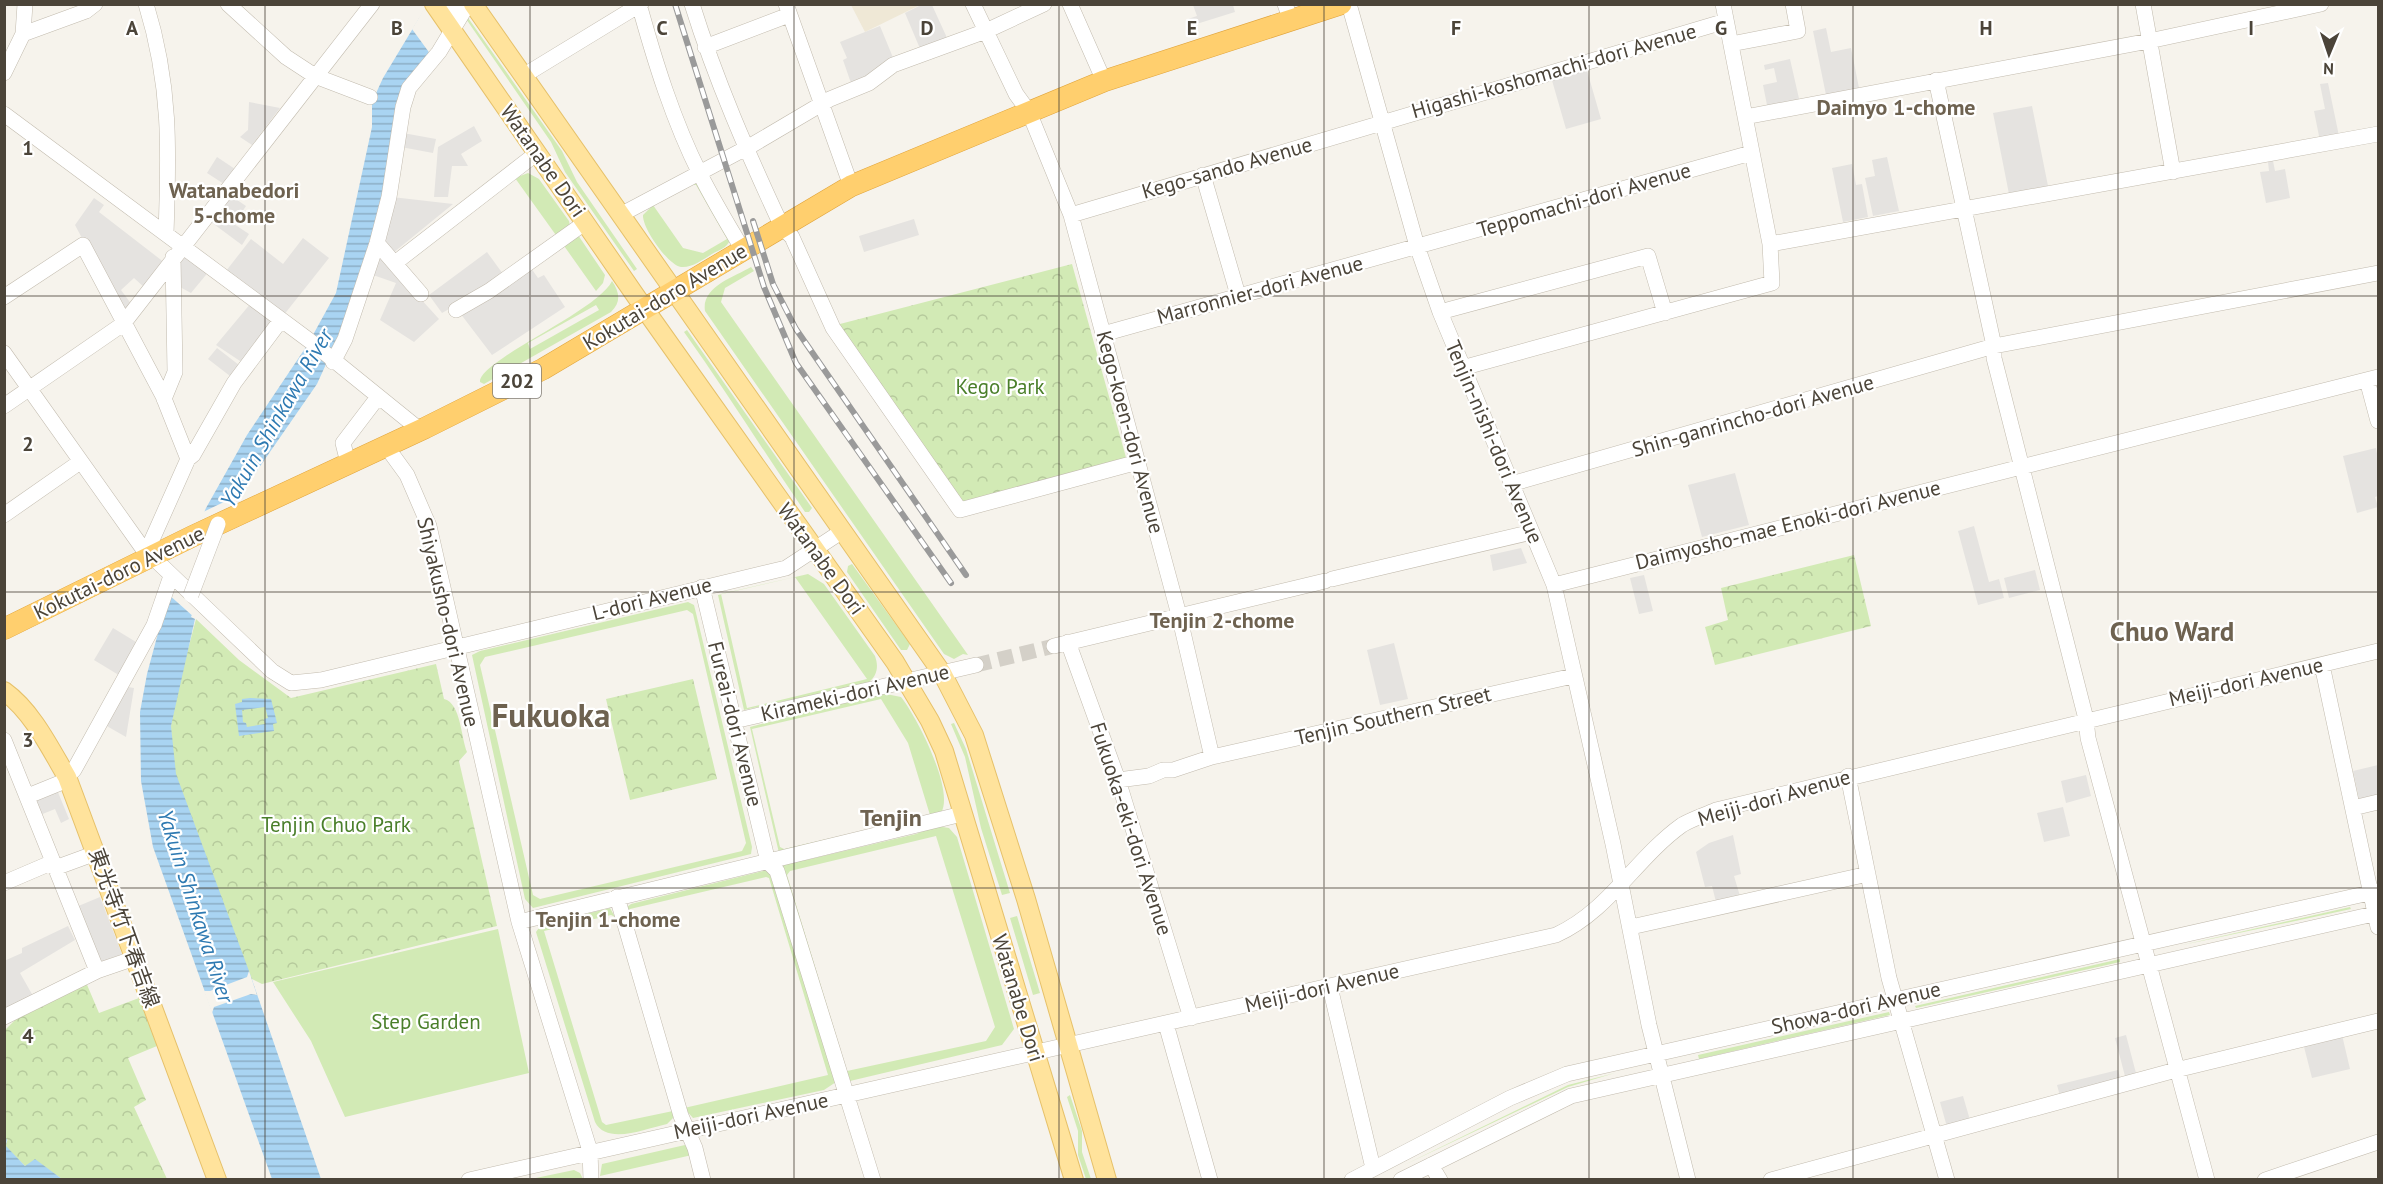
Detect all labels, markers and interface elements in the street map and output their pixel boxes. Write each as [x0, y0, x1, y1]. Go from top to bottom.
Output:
text: A [126, 15, 139, 41]
text: B [391, 15, 403, 41]
text: C [656, 15, 668, 41]
text: D [921, 15, 934, 41]
text: E [1187, 15, 1197, 41]
text: F [1451, 15, 1461, 41]
text: G [1715, 15, 1727, 41]
text: H [1979, 15, 1993, 41]
text: I [2248, 15, 2254, 41]
street label: Higashi-koshomachi-dori Avenue [1408, 17, 1699, 124]
north arrow [2299, 24, 2359, 84]
text: N [2323, 59, 2334, 79]
district label: Daimyo 1-chome [1816, 93, 1976, 121]
street label: Watanabe Dori [495, 99, 592, 222]
street label: Kego-sando Avenue [1138, 130, 1315, 205]
text: 1 [22, 135, 34, 161]
street label: Teppomachi-dori Avenue [1474, 156, 1694, 243]
district label: Watanabedori 5-chome [169, 176, 299, 229]
street label: Kokutai-doro Avenue [578, 237, 752, 356]
street label: Marronnier-dori Avenue [1154, 249, 1366, 330]
water label: Yakuin Shinkawa River [214, 322, 339, 512]
street label: Kego-koen-dori Avenue [1090, 327, 1171, 536]
street label: Tenjin-nishi-dori Avenue [1439, 336, 1549, 547]
road number: 202 [493, 364, 541, 398]
street label: Shin-ganrincho-dori Avenue [1629, 368, 1877, 463]
park label: Kego Park [956, 373, 1045, 400]
text: 2 [22, 431, 34, 457]
street label: Daimyosho-mae Enoki-dori Avenue [1632, 473, 1943, 576]
street label: Watanabe Dori [772, 497, 871, 620]
street label: Shiyakusho-dori Avenue [411, 514, 486, 730]
street label: Kokutai-doro Avenue [29, 520, 209, 626]
street label: L-dori Avenue [589, 571, 715, 626]
district label: Tenjin 2-chome [1150, 606, 1294, 634]
district label: Chuo Ward [2110, 614, 2234, 648]
street label: Fureai-dori Avenue [702, 638, 769, 809]
street label: Meiji-dori Avenue [2166, 651, 2326, 712]
street label: Kirameki-dori Avenue [758, 658, 952, 727]
street label: Tenjin Southern Street [1292, 680, 1494, 751]
district label: Fukuoka [492, 693, 610, 736]
street label: Fukuoka-eki-dori Avenue [1084, 719, 1179, 939]
text: 3 [22, 727, 34, 753]
street label: Meiji-dori Avenue [1694, 763, 1853, 832]
district label: Tenjin [860, 802, 922, 833]
water label: Yakuin Shinkawa River [152, 806, 241, 1008]
park label: Tenjin Chuo Park [261, 811, 411, 838]
street label: 東光寺竹下春吉線 [83, 844, 166, 1011]
district label: Tenjin 1-chome [536, 905, 680, 933]
street label: Watanabe Dori [986, 931, 1051, 1065]
street label: Meiji-dori Avenue [1242, 957, 1402, 1018]
street label: Showa-dori Avenue [1769, 975, 1943, 1040]
park label: Step Garden [371, 1008, 481, 1035]
text: 4 [22, 1023, 34, 1049]
street label: Meiji-dori Avenue [671, 1086, 831, 1145]

